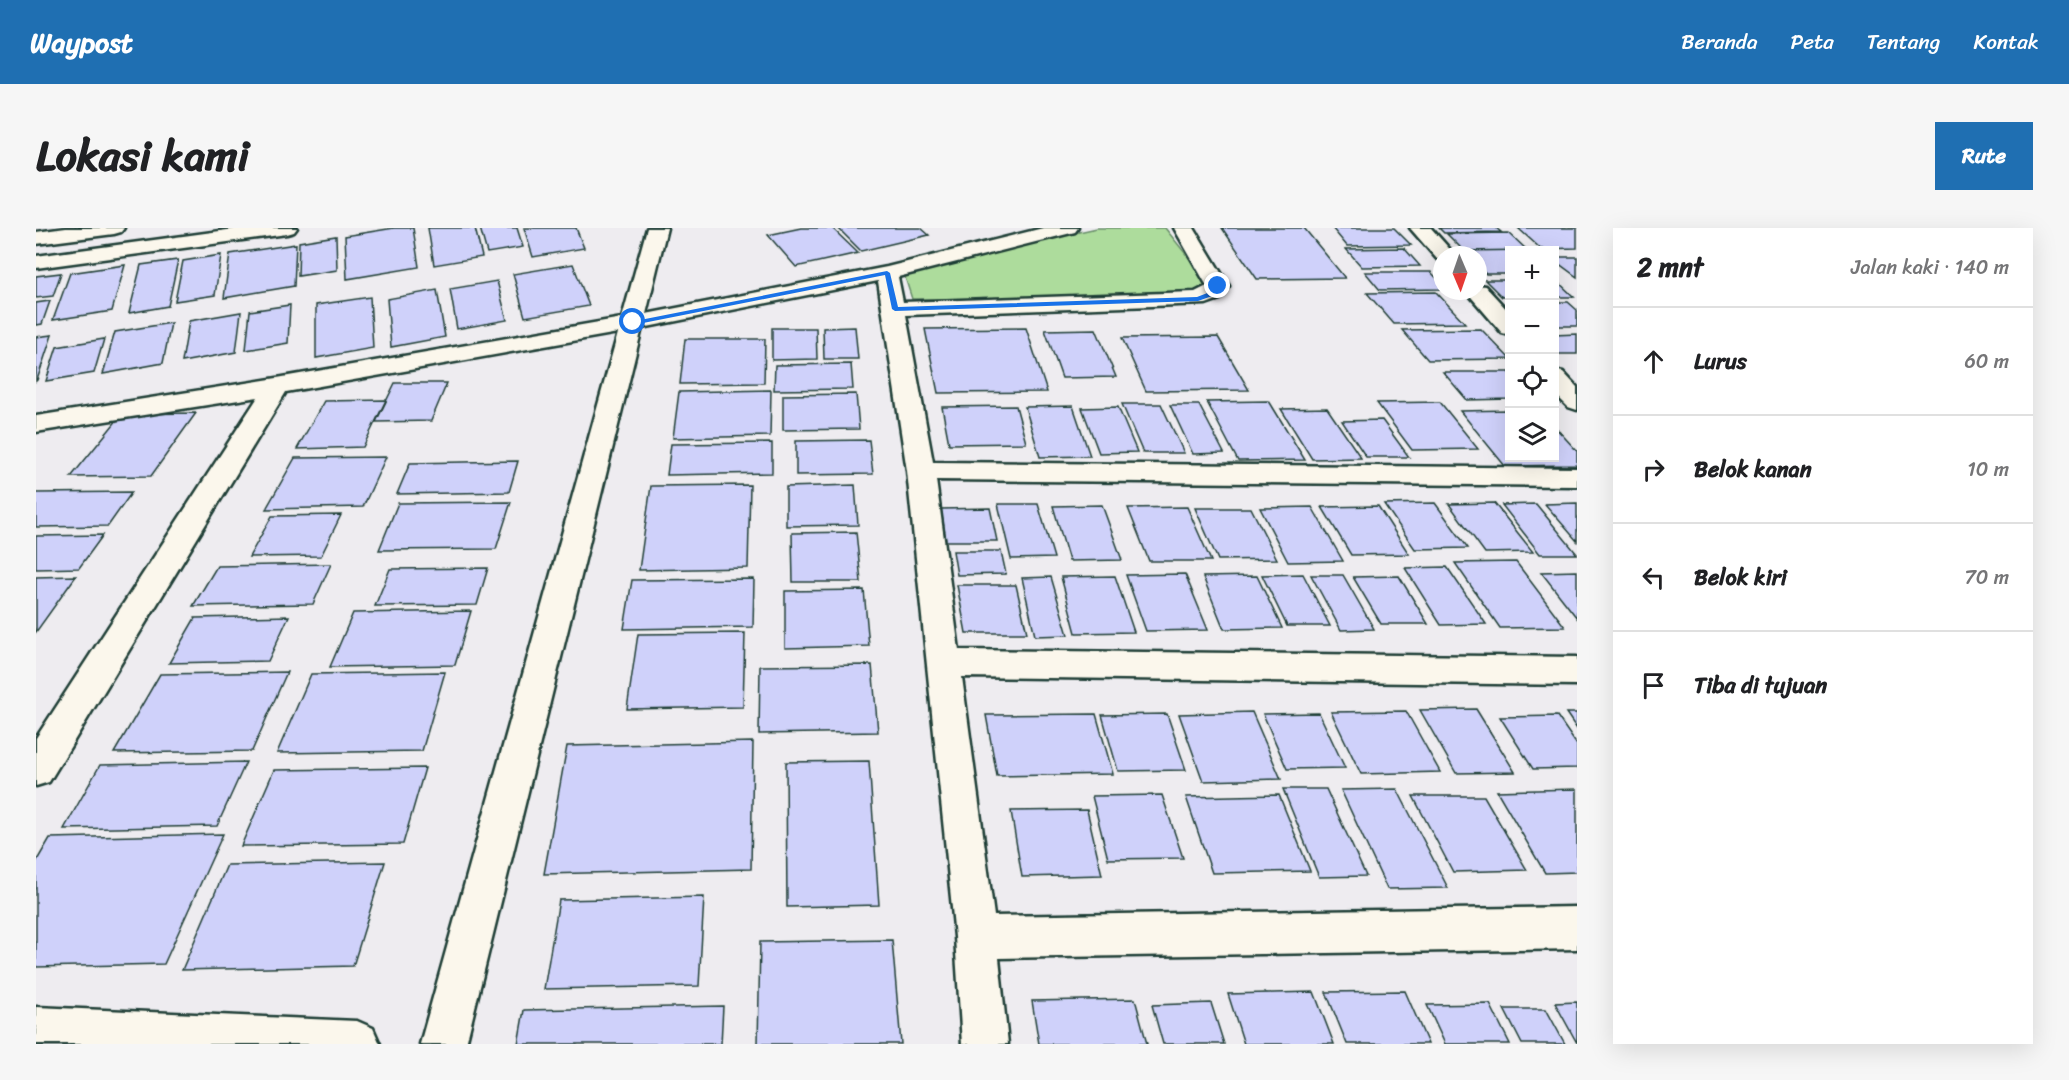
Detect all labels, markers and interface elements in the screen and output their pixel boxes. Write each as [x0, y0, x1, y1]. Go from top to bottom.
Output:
text: Waypost [30, 18, 133, 67]
text: Beranda [1681, 23, 1757, 61]
text: Peta [1790, 23, 1834, 61]
text: Tentang [1867, 23, 1940, 61]
text: Kontak [1973, 23, 2039, 61]
text: Lokasi kami [36, 119, 249, 193]
button: Rute [1935, 122, 2033, 190]
text: 2 mnt [1637, 244, 1703, 290]
north arrow [1433, 246, 1487, 300]
map controls [1505, 246, 1559, 462]
button: + [1505, 246, 1559, 300]
text: Jalan kaki · 140 m [1851, 250, 2009, 285]
route end [1204, 272, 1230, 298]
button: − [1505, 300, 1559, 354]
route start [619, 308, 645, 334]
text: Lurus [1694, 342, 1747, 381]
text: 60 m [1964, 344, 2009, 379]
icon: ahead [1637, 345, 1670, 378]
button: locate [1505, 354, 1559, 408]
button: layers [1505, 408, 1559, 462]
text: Belok kanan [1694, 450, 1812, 489]
text: 10 m [1967, 452, 2009, 487]
icon: right [1637, 453, 1670, 486]
text: Belok kiri [1694, 558, 1787, 597]
text: 70 m [1964, 560, 2009, 595]
icon: left [1637, 561, 1670, 594]
text: Tiba di tujuan [1694, 666, 1827, 705]
icon: arrive [1637, 669, 1670, 702]

